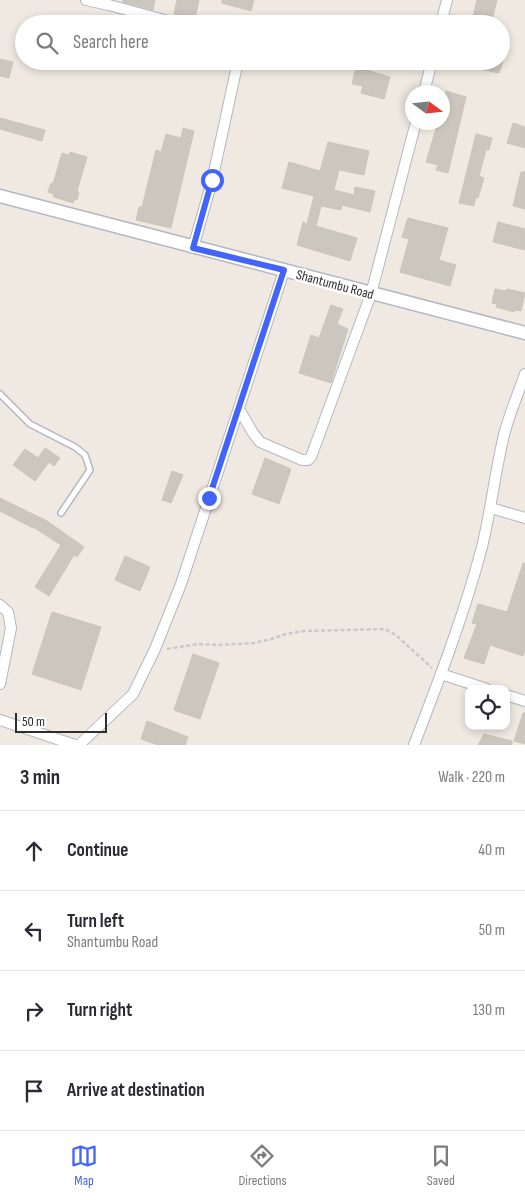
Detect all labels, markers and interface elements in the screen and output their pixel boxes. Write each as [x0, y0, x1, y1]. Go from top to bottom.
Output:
search box [15, 15, 510, 70]
icon: search [33, 29, 61, 57]
text: Search here [73, 31, 149, 54]
north arrow [405, 85, 450, 130]
route start [201, 169, 224, 192]
street label: Shantumbu Road [294, 266, 376, 303]
route end [198, 487, 221, 510]
map controls [465, 685, 510, 730]
button: locate [465, 685, 510, 730]
scale bar [15, 710, 108, 733]
text: 50 m [22, 713, 45, 730]
text: 3 min [20, 765, 60, 790]
text: Walk · 220 m [438, 768, 505, 787]
icon: ahead [20, 837, 48, 865]
text: Continue [67, 839, 128, 862]
text: 40 m [478, 841, 505, 860]
text: Turn left [67, 910, 124, 933]
icon: left [20, 917, 48, 945]
text: 50 m [479, 921, 505, 940]
text: Shantumbu Road [67, 933, 158, 952]
icon: right [20, 997, 48, 1025]
text: Turn right [67, 999, 132, 1022]
text: 130 m [473, 1001, 505, 1020]
icon: arrive [20, 1077, 48, 1105]
text: Arrive at destination [67, 1079, 205, 1102]
tab: Map [70, 1142, 98, 1189]
tab: Directions [238, 1142, 287, 1189]
tab: Saved [427, 1142, 455, 1189]

